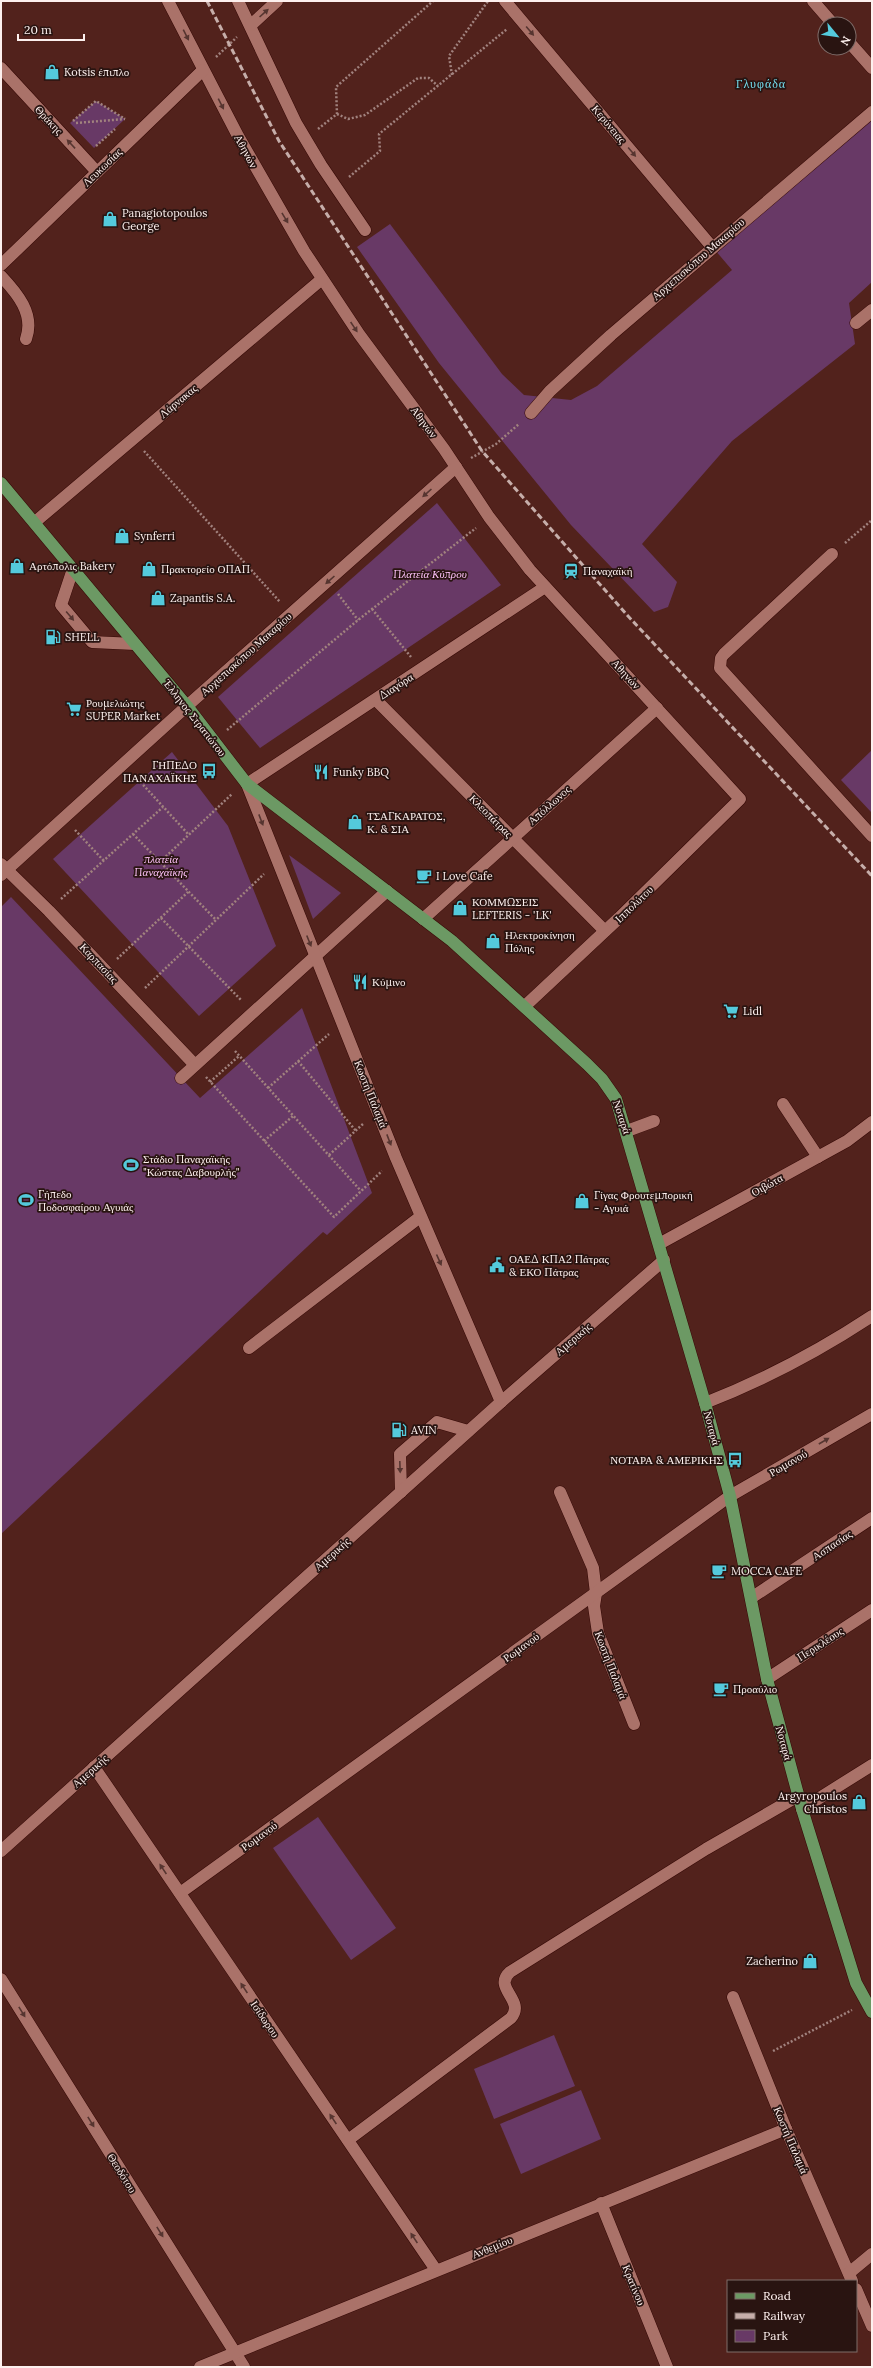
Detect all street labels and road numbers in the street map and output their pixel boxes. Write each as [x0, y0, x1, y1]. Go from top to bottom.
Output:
street label: Θράκης [32, 102, 66, 138]
street label: Κερύνειας [589, 102, 630, 147]
street label: Αθηνών [231, 132, 261, 170]
street label: Λευκωσίας [79, 144, 125, 189]
street label: Αρχιεπισκόπου Μακαρίου [649, 215, 748, 303]
street label: Λάρνακας [156, 381, 200, 421]
street label: Αθηνών [408, 403, 440, 441]
street label: Αρχιεπισκόπου Μακαρίου [197, 609, 295, 699]
street label: Αθηνών [609, 656, 643, 692]
street label: Διαγόρα [376, 670, 416, 702]
street label: Έλληνος Στρατιώτου [160, 676, 230, 760]
street label: Απόλλωνος [525, 782, 574, 828]
street label: Κλεοπάτρας [466, 791, 516, 841]
street label: Ιππολύτου [612, 882, 656, 926]
street label: Καρπασίας [77, 940, 122, 986]
street label: Κωστή Παλαμά [351, 1058, 391, 1130]
street label: Νοταρά [610, 1098, 634, 1136]
street label: Οιβώτα [749, 1171, 785, 1199]
street label: Αμερικής [552, 1319, 594, 1359]
street label: Νοταρά [701, 1409, 723, 1447]
street label: Ρωμανού [766, 1446, 810, 1480]
street label: Ασπασίας [809, 1526, 855, 1563]
street label: Αμερικής [311, 1534, 353, 1574]
street label: Περικλέους [794, 1624, 846, 1664]
street label: Ρωμανού [500, 1629, 542, 1665]
street label: Κωστή Παλαμά [592, 1629, 630, 1701]
street label: Νοταρά [773, 1724, 795, 1762]
street label: Αμερικής [69, 1751, 111, 1791]
street label: Ρωμανού [238, 1818, 280, 1854]
street label: Ισίδωρου [248, 1998, 283, 2041]
street label: Κωστή Παλαμά [771, 2104, 812, 2176]
street label: Θεοδότου [104, 2151, 140, 2196]
street label: Ανθεμίου [470, 2232, 515, 2261]
street label: Κρατίνου [620, 2263, 649, 2308]

